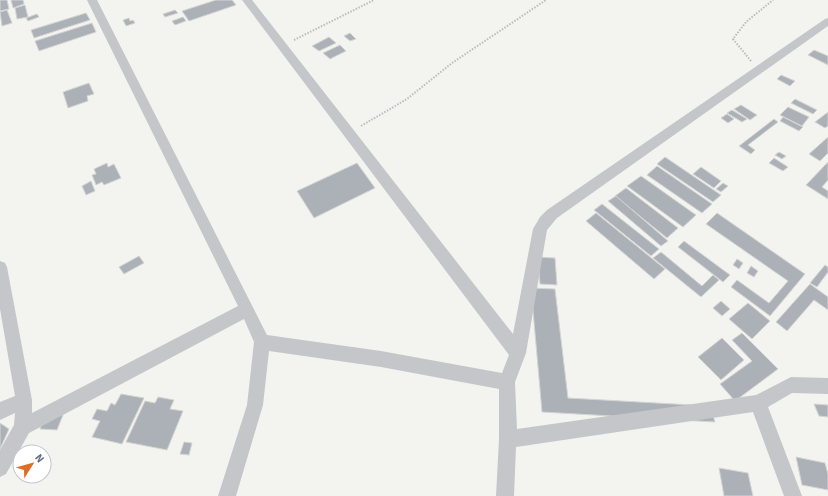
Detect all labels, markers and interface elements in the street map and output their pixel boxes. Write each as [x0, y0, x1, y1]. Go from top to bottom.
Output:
north arrow [12, 444, 52, 484]
text: N [31, 451, 48, 466]

